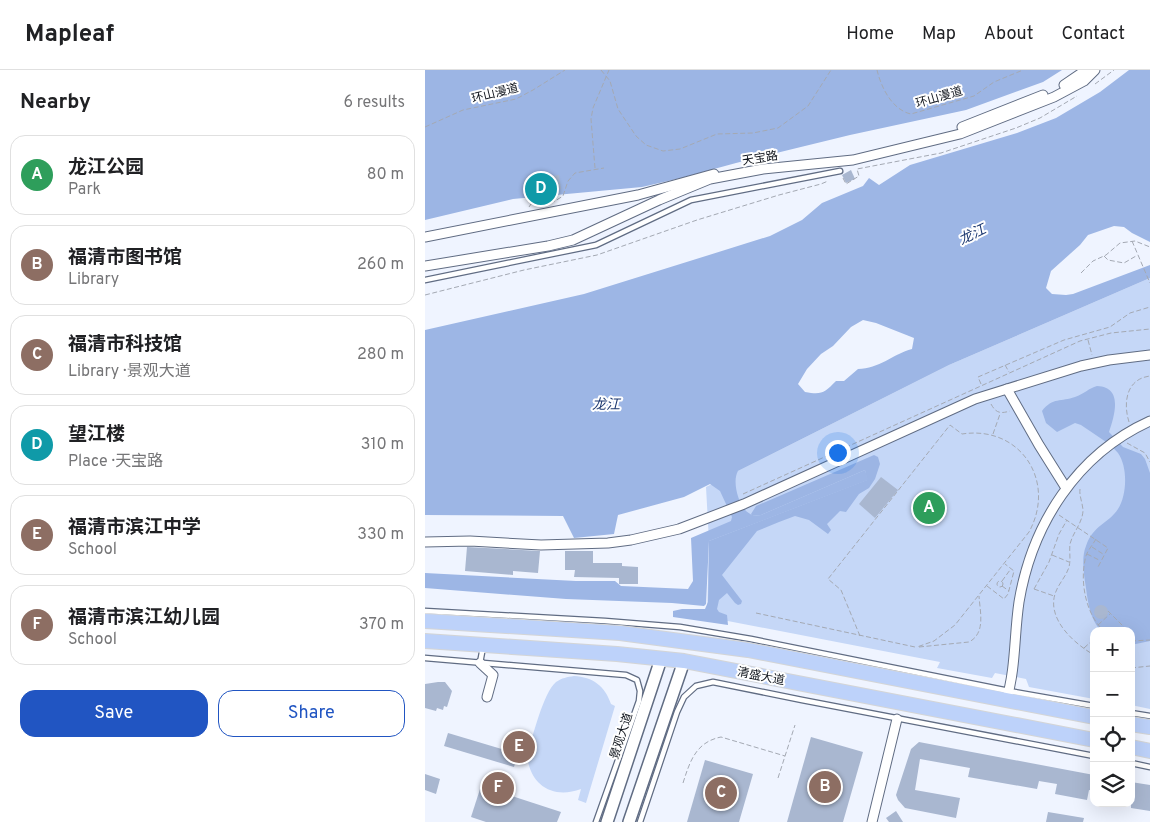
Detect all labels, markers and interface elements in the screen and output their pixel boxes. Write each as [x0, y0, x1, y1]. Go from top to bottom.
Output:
text: Mapleaf [25, 20, 114, 50]
text: Home [846, 23, 894, 46]
text: Map [922, 23, 956, 46]
text: About [984, 23, 1033, 46]
text: Contact [1061, 23, 1125, 46]
street label: 环山漫道 [470, 80, 520, 108]
street label: 环山漫道 [914, 84, 965, 112]
text: Nearby [20, 89, 91, 116]
text: 6 results [343, 93, 405, 113]
street label: 天宝路 [741, 148, 779, 170]
text: 龙江公园 [68, 156, 144, 180]
text: A [31, 165, 43, 185]
text: 80 m [367, 165, 404, 185]
pin: D [525, 170, 557, 208]
text: Park [68, 180, 101, 200]
water label: 龙江 [956, 221, 991, 249]
text: 福清市图书馆 [68, 246, 182, 270]
text: B [31, 255, 43, 275]
text: 260 m [357, 255, 404, 275]
text: Library [68, 270, 119, 290]
text: 福清市科技馆 [68, 333, 182, 357]
text: C [32, 345, 42, 365]
text: 280 m [357, 345, 404, 365]
text: Library · 景观大道 [68, 362, 191, 382]
water label: 龙江 [592, 397, 622, 414]
text: 望江楼 [68, 423, 125, 447]
text: D [31, 435, 43, 455]
text: 310 m [361, 435, 404, 455]
your location [825, 440, 851, 466]
text: Place · 天宝路 [68, 452, 163, 472]
pin: A [913, 489, 945, 527]
text: 福清市滨江中学 [68, 516, 201, 540]
text: E [32, 525, 42, 545]
text: 330 m [357, 525, 404, 545]
text: School [68, 540, 117, 560]
text: 福清市滨江幼儿园 [68, 606, 220, 630]
text: F [32, 615, 42, 635]
text: 370 m [359, 615, 404, 635]
map controls [1090, 627, 1135, 807]
button: + [1090, 627, 1135, 672]
text: School [68, 630, 117, 650]
street label: 清盛大道 [736, 665, 786, 689]
button: − [1090, 672, 1135, 717]
button: Save [20, 690, 208, 737]
button: Share [218, 690, 405, 737]
street label: 景观大道 [607, 711, 637, 762]
button: locate [1090, 717, 1135, 762]
pin: E [503, 728, 535, 766]
button: layers [1090, 762, 1135, 807]
pin: B [809, 768, 841, 806]
pin: F [482, 769, 514, 807]
pin: C [705, 774, 737, 812]

